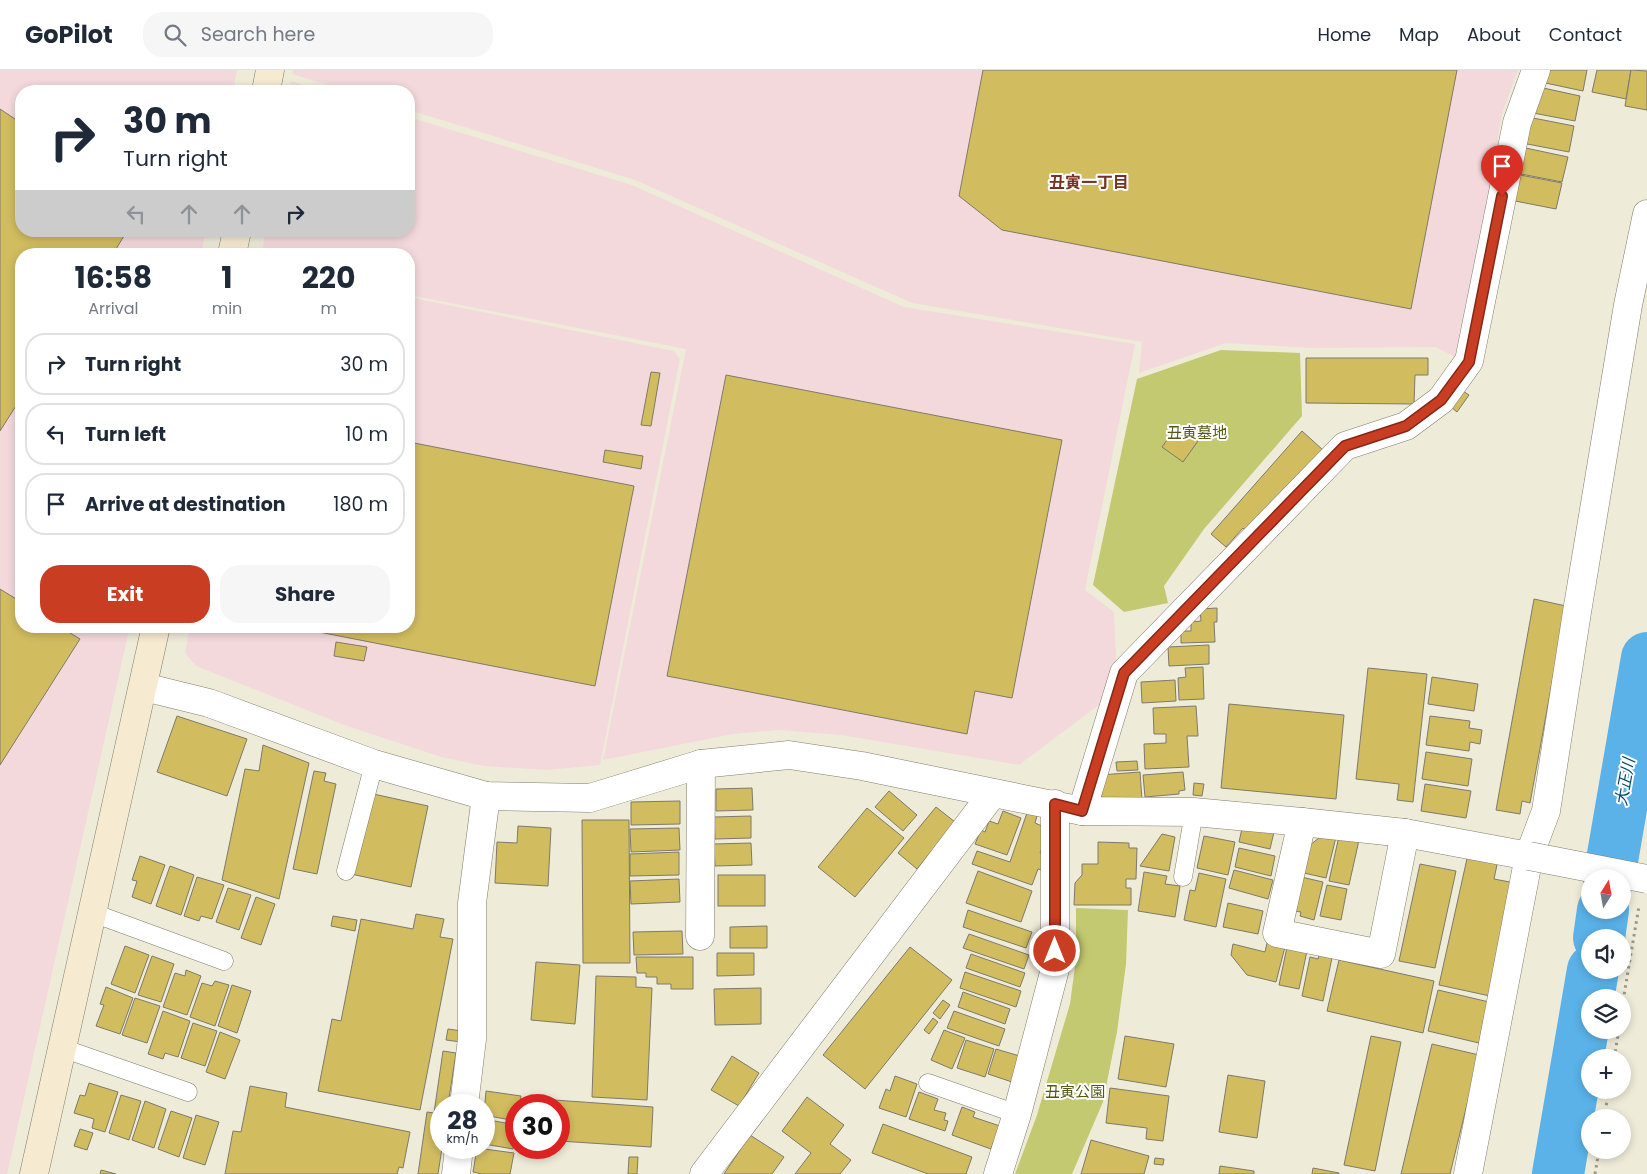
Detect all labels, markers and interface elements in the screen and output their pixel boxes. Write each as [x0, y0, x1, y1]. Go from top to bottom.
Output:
search box [143, 12, 493, 57]
text: GoPilot [25, 18, 113, 51]
icon: search [161, 21, 189, 49]
text: Search here [201, 21, 315, 48]
text: Home [1317, 22, 1371, 47]
text: Map [1399, 22, 1439, 47]
text: About [1467, 22, 1521, 47]
text: Contact [1549, 22, 1622, 47]
text: 30 m [123, 96, 211, 145]
icon: right [40, 105, 105, 170]
text: Turn right [123, 143, 228, 174]
pin [1481, 145, 1523, 196]
icon: arrive [1488, 152, 1516, 180]
district label: 丑寅一丁目 [1049, 171, 1129, 194]
icon: left [122, 200, 150, 228]
icon: ahead [175, 200, 203, 228]
icon: ahead [228, 200, 256, 228]
icon: right [281, 200, 309, 228]
text: 16:58 [74, 256, 152, 299]
text: 1 [221, 256, 233, 299]
text: 220 [302, 256, 356, 299]
text: Arrival [88, 297, 139, 320]
text: min [212, 297, 242, 320]
text: m [320, 297, 337, 320]
icon: right [42, 350, 70, 378]
text: Turn right [85, 351, 181, 378]
text: 30 m [340, 351, 388, 378]
icon: left [42, 420, 70, 448]
text: Turn left [85, 421, 166, 448]
text: 10 m [345, 421, 388, 448]
park label: 丑寅墓地 [1167, 422, 1227, 443]
icon: arrive [42, 490, 70, 518]
text: Arrive at destination [85, 491, 286, 518]
text: 180 m [333, 491, 388, 518]
button: Exit [40, 565, 210, 623]
button: Share [220, 565, 390, 623]
water label: 大正川 [1610, 754, 1641, 808]
north arrow [1581, 869, 1631, 919]
map controls [1581, 869, 1631, 1159]
position arrow [1028, 924, 1080, 976]
button: sound [1581, 929, 1631, 979]
button: layers [1581, 989, 1631, 1039]
button: + [1581, 1049, 1631, 1099]
park label: 丑寅公園 [1045, 1081, 1105, 1102]
speed limit sign: 30 [505, 1094, 570, 1159]
text: 28 [447, 1103, 478, 1138]
button: − [1581, 1109, 1631, 1159]
text: km/h [447, 1130, 478, 1147]

